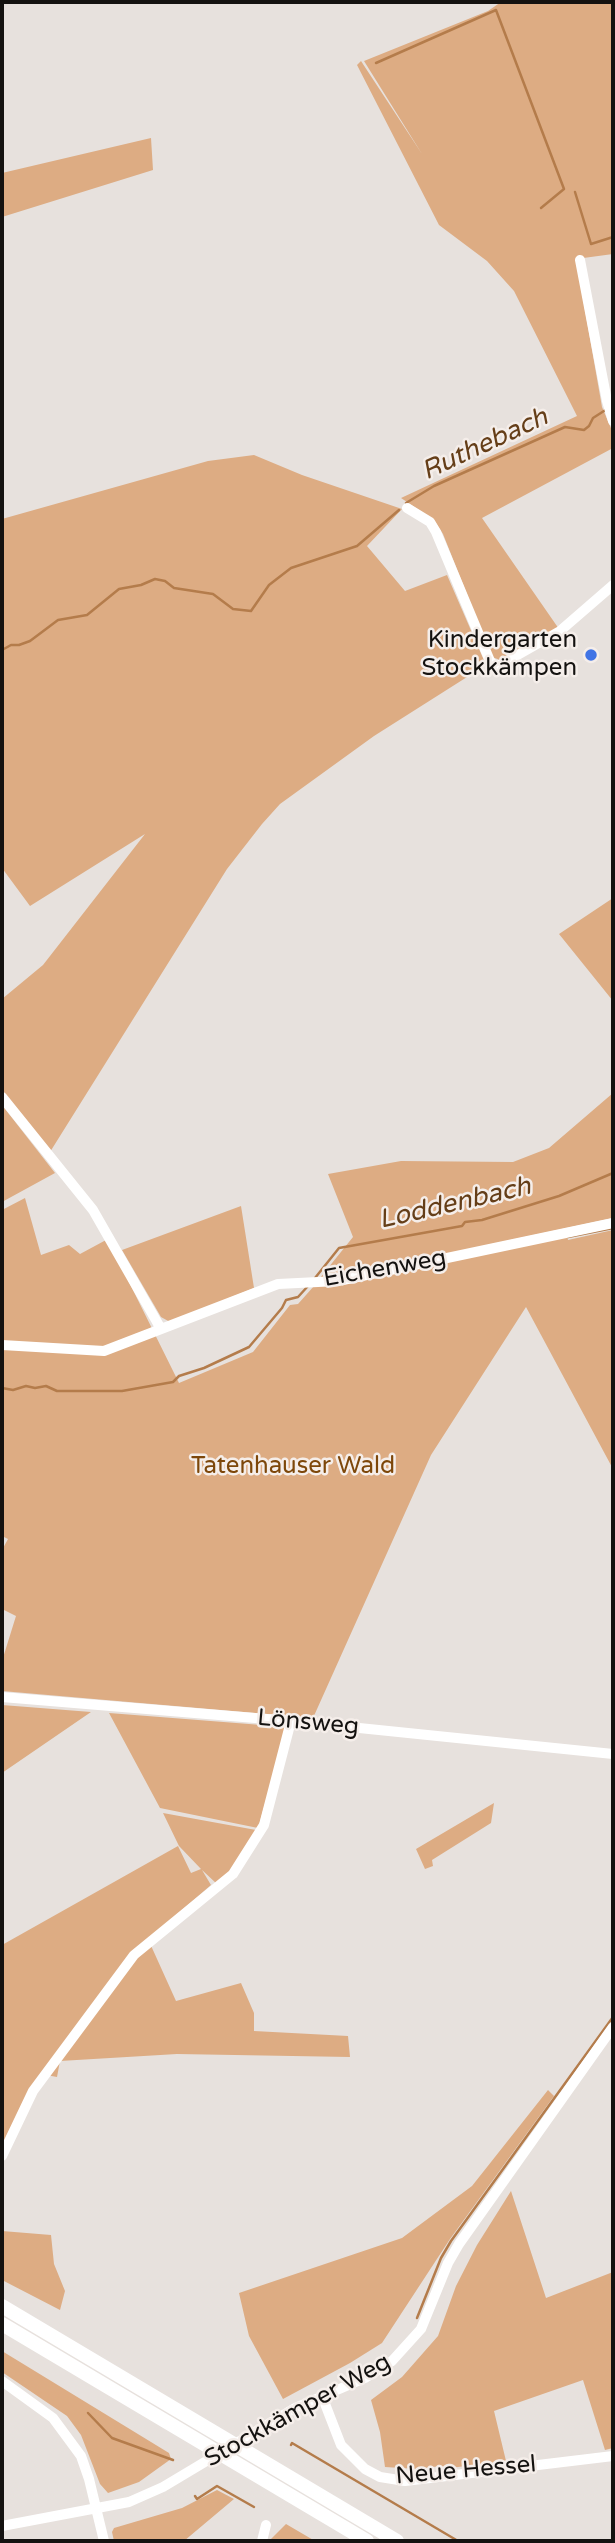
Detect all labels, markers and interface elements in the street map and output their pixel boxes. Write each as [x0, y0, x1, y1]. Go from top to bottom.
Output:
water label: Ruthebach [417, 402, 553, 488]
place label: Kindergarten Stockkämpen [422, 627, 577, 683]
marker: Kindergarten Stockkämpen [583, 647, 599, 663]
water label: Loddenbach [376, 1171, 534, 1237]
street label: Eichenweg [321, 1244, 449, 1294]
park label: Tatenhauser Wald [191, 1453, 395, 1481]
street label: Lönsweg [256, 1704, 360, 1742]
street label: Stockkämper Weg [200, 2348, 396, 2474]
street label: Neue Hessel [395, 2451, 537, 2491]

